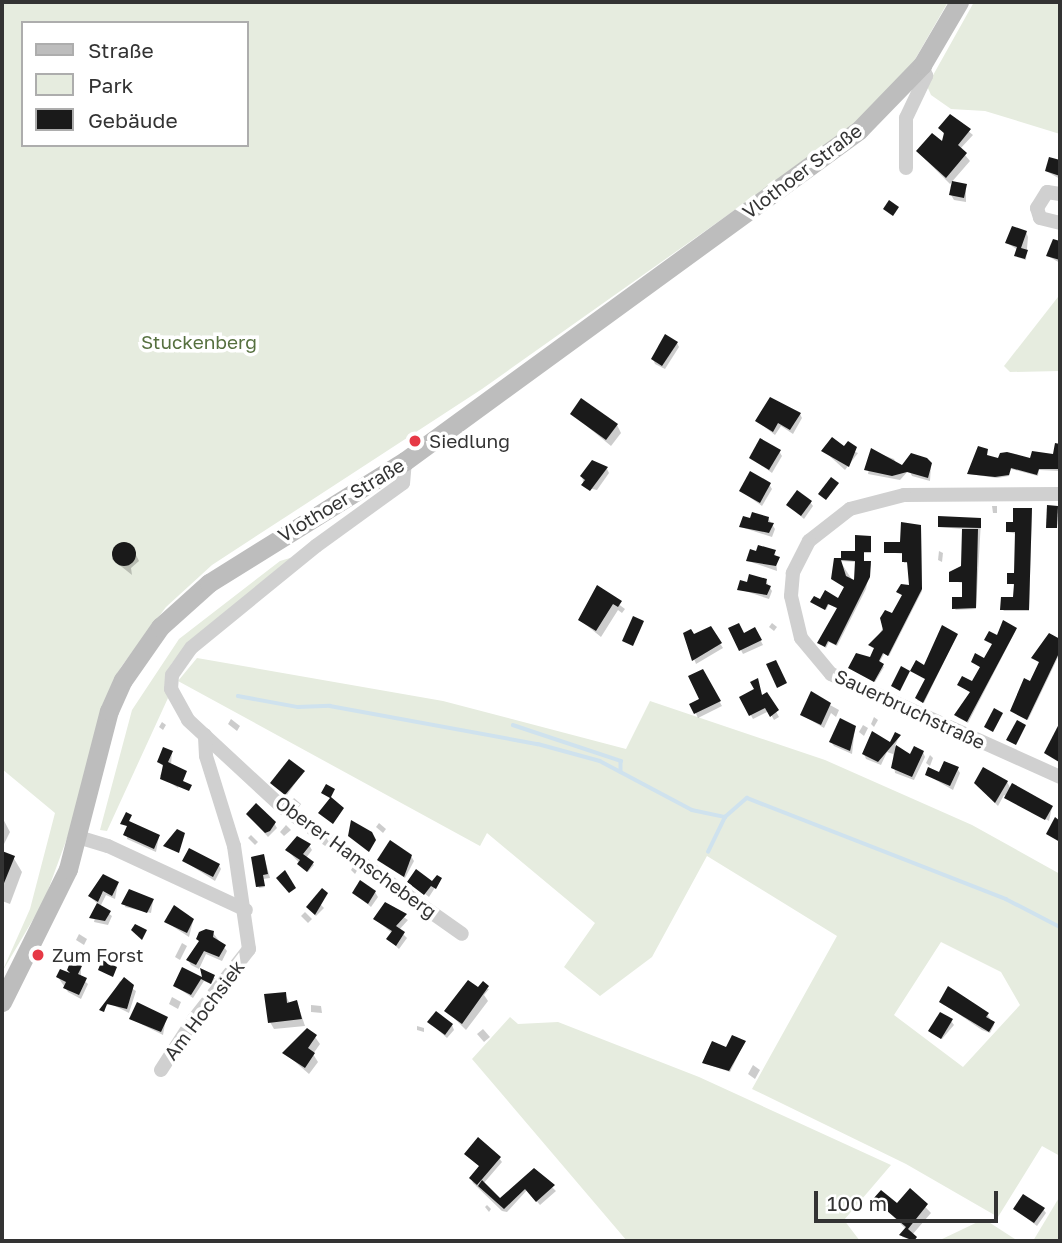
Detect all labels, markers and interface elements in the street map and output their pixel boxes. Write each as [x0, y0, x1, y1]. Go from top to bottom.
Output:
legend [21, 21, 248, 147]
text: Straße [88, 37, 154, 63]
text: Park [88, 72, 133, 98]
text: Gebäude [88, 107, 178, 133]
street label: Vlothoer Straße [738, 119, 866, 223]
park label: Stuckenberg [141, 331, 257, 353]
place label: Siedlung [429, 430, 510, 452]
marker: Siedlung [407, 433, 423, 449]
street label: Vlothoer Straße [274, 453, 408, 547]
street label: Sauerbruchstraße [831, 664, 989, 754]
street label: Oberer Hamscheberg [271, 791, 441, 923]
place label: Zum Forst [52, 944, 144, 966]
marker: Zum Forst [30, 947, 46, 963]
street label: Am Hochsiek [159, 956, 249, 1064]
scale bar [817, 1176, 1001, 1220]
text: 100 m [827, 1190, 887, 1216]

